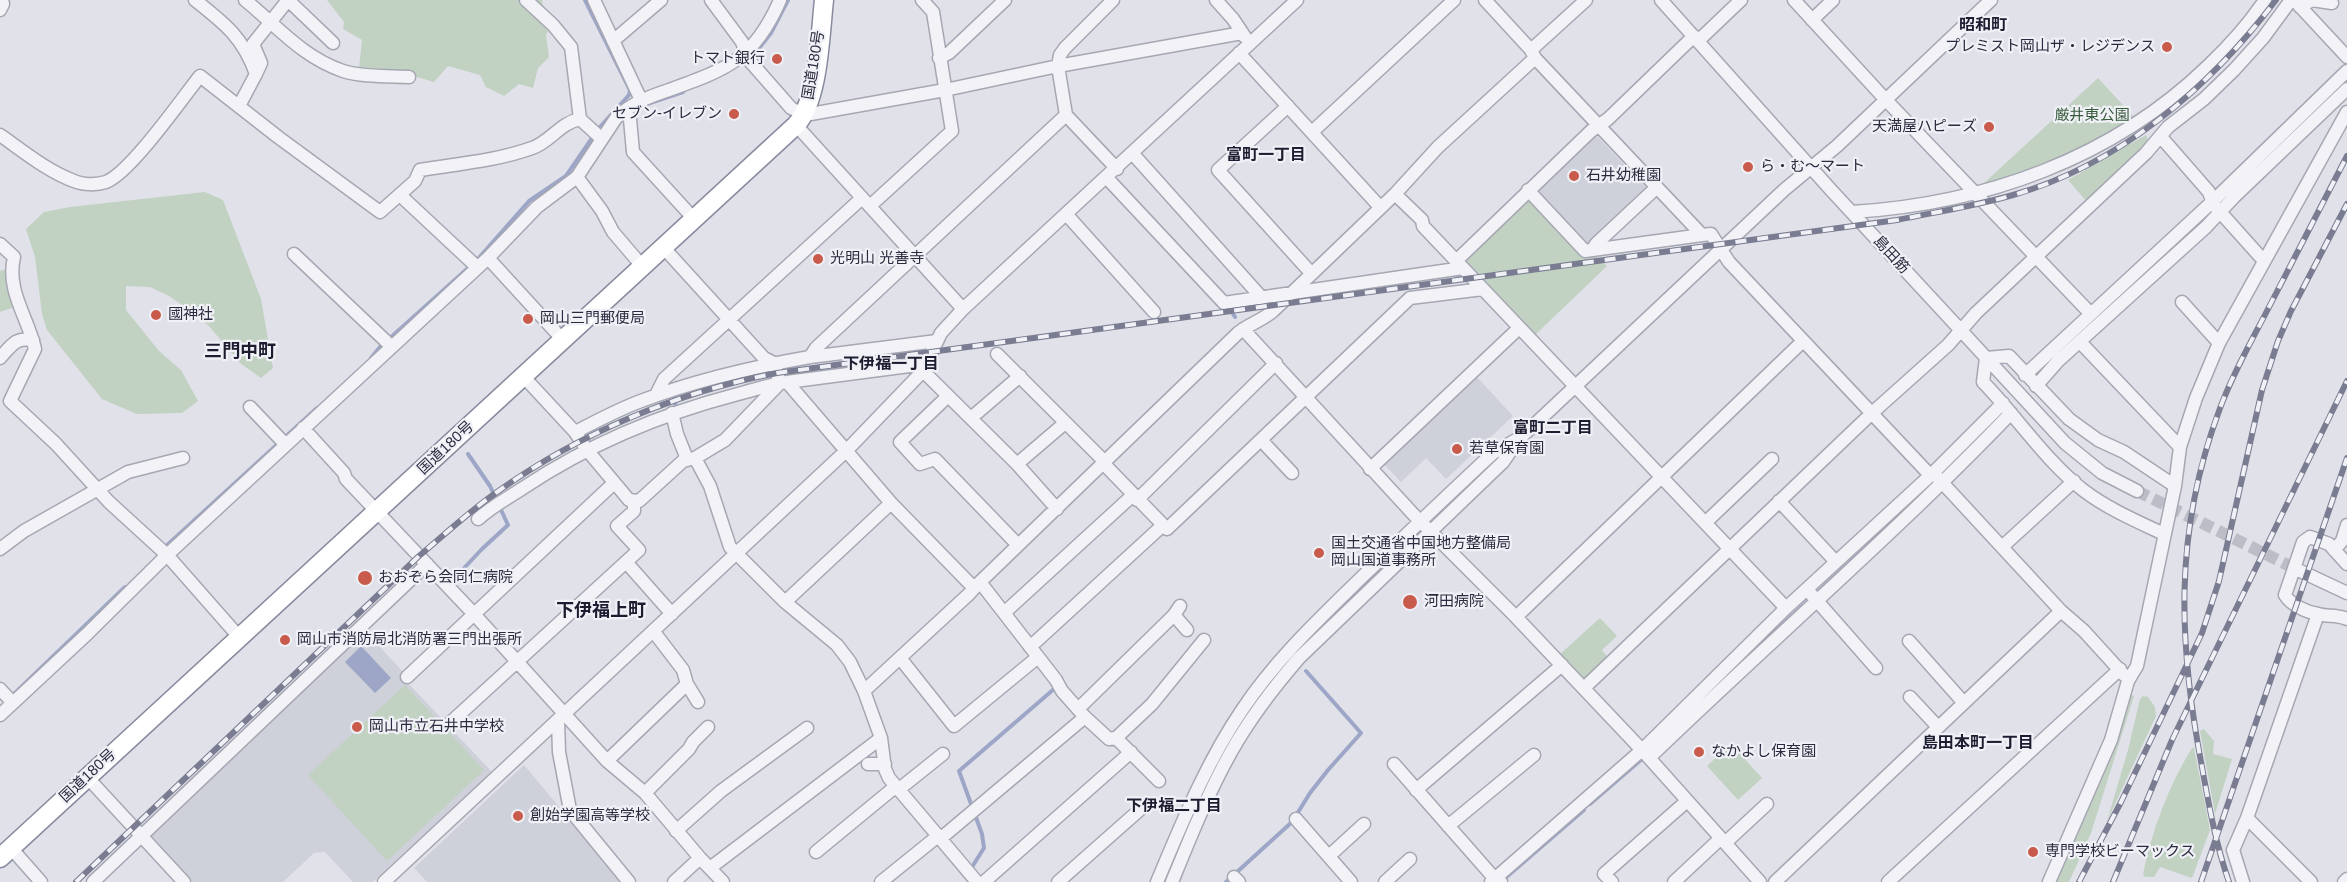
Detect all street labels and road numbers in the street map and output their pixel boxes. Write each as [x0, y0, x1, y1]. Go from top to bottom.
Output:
street label: 国道180号 [800, 29, 828, 101]
street label: 島田筋 [1869, 232, 1913, 278]
street label: 国道180号 [414, 418, 478, 478]
street label: 国道180号 [56, 746, 120, 806]

